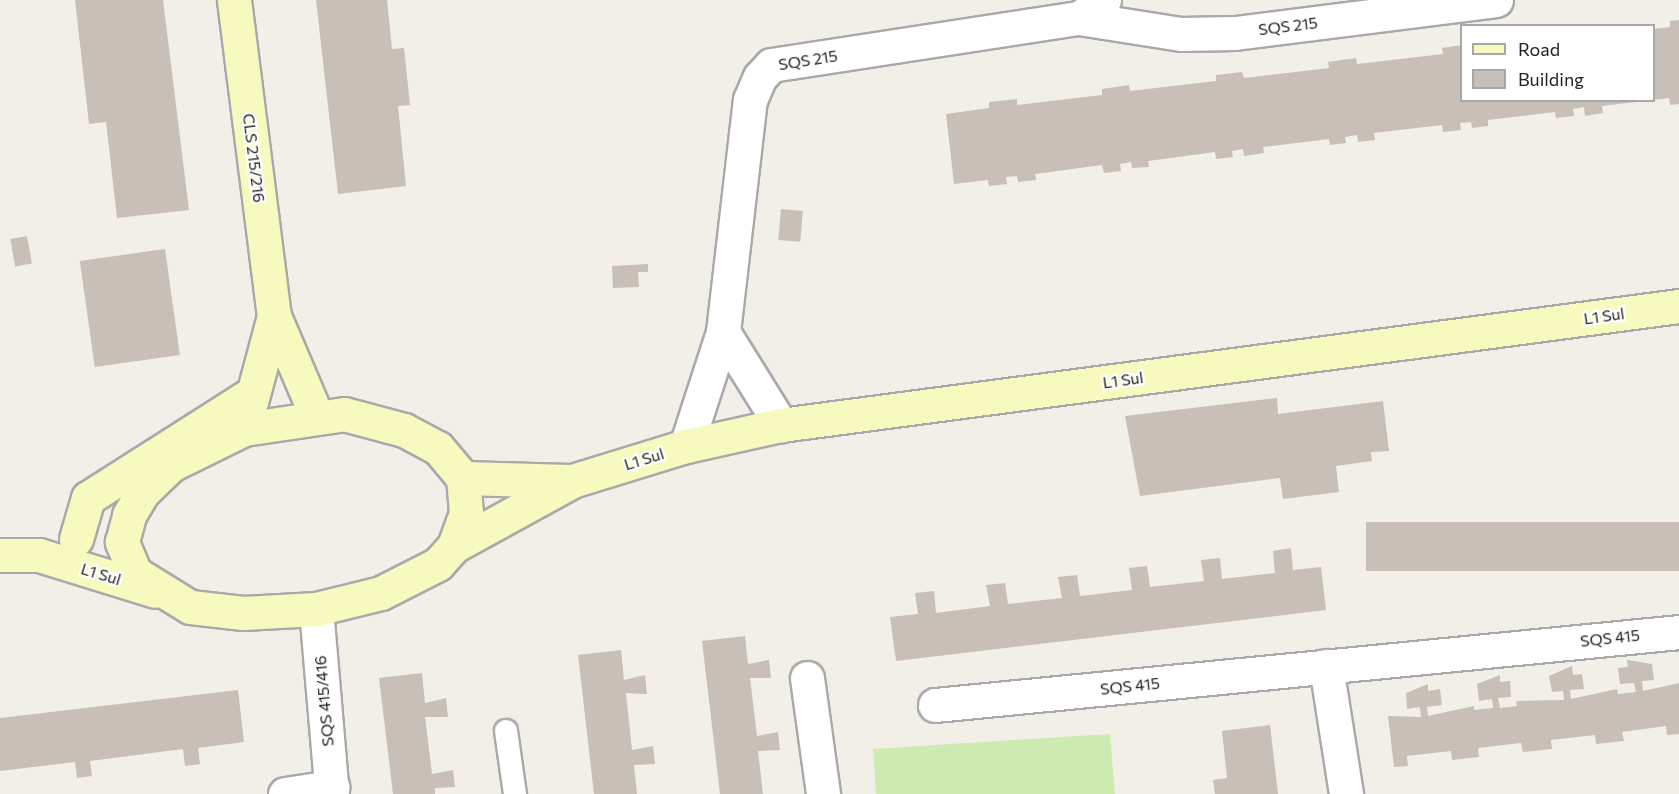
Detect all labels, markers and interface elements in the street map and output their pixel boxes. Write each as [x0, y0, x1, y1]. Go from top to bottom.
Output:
street label: SQS 215 [1257, 13, 1319, 39]
legend [1460, 24, 1655, 102]
text: Road [1518, 38, 1560, 60]
street label: SQS 215 [777, 46, 839, 74]
text: Building [1518, 68, 1584, 90]
street label: CLS 215/216 [239, 112, 269, 204]
street label: L1 Sul [1582, 304, 1626, 328]
street label: L1 Sul [1101, 368, 1145, 392]
street label: L1 Sul [622, 444, 666, 474]
street label: L1 Sul [79, 559, 123, 589]
street label: SQS 415 [1579, 625, 1641, 651]
street label: SQS 415/416 [310, 655, 338, 747]
street label: SQS 415 [1099, 673, 1161, 699]

